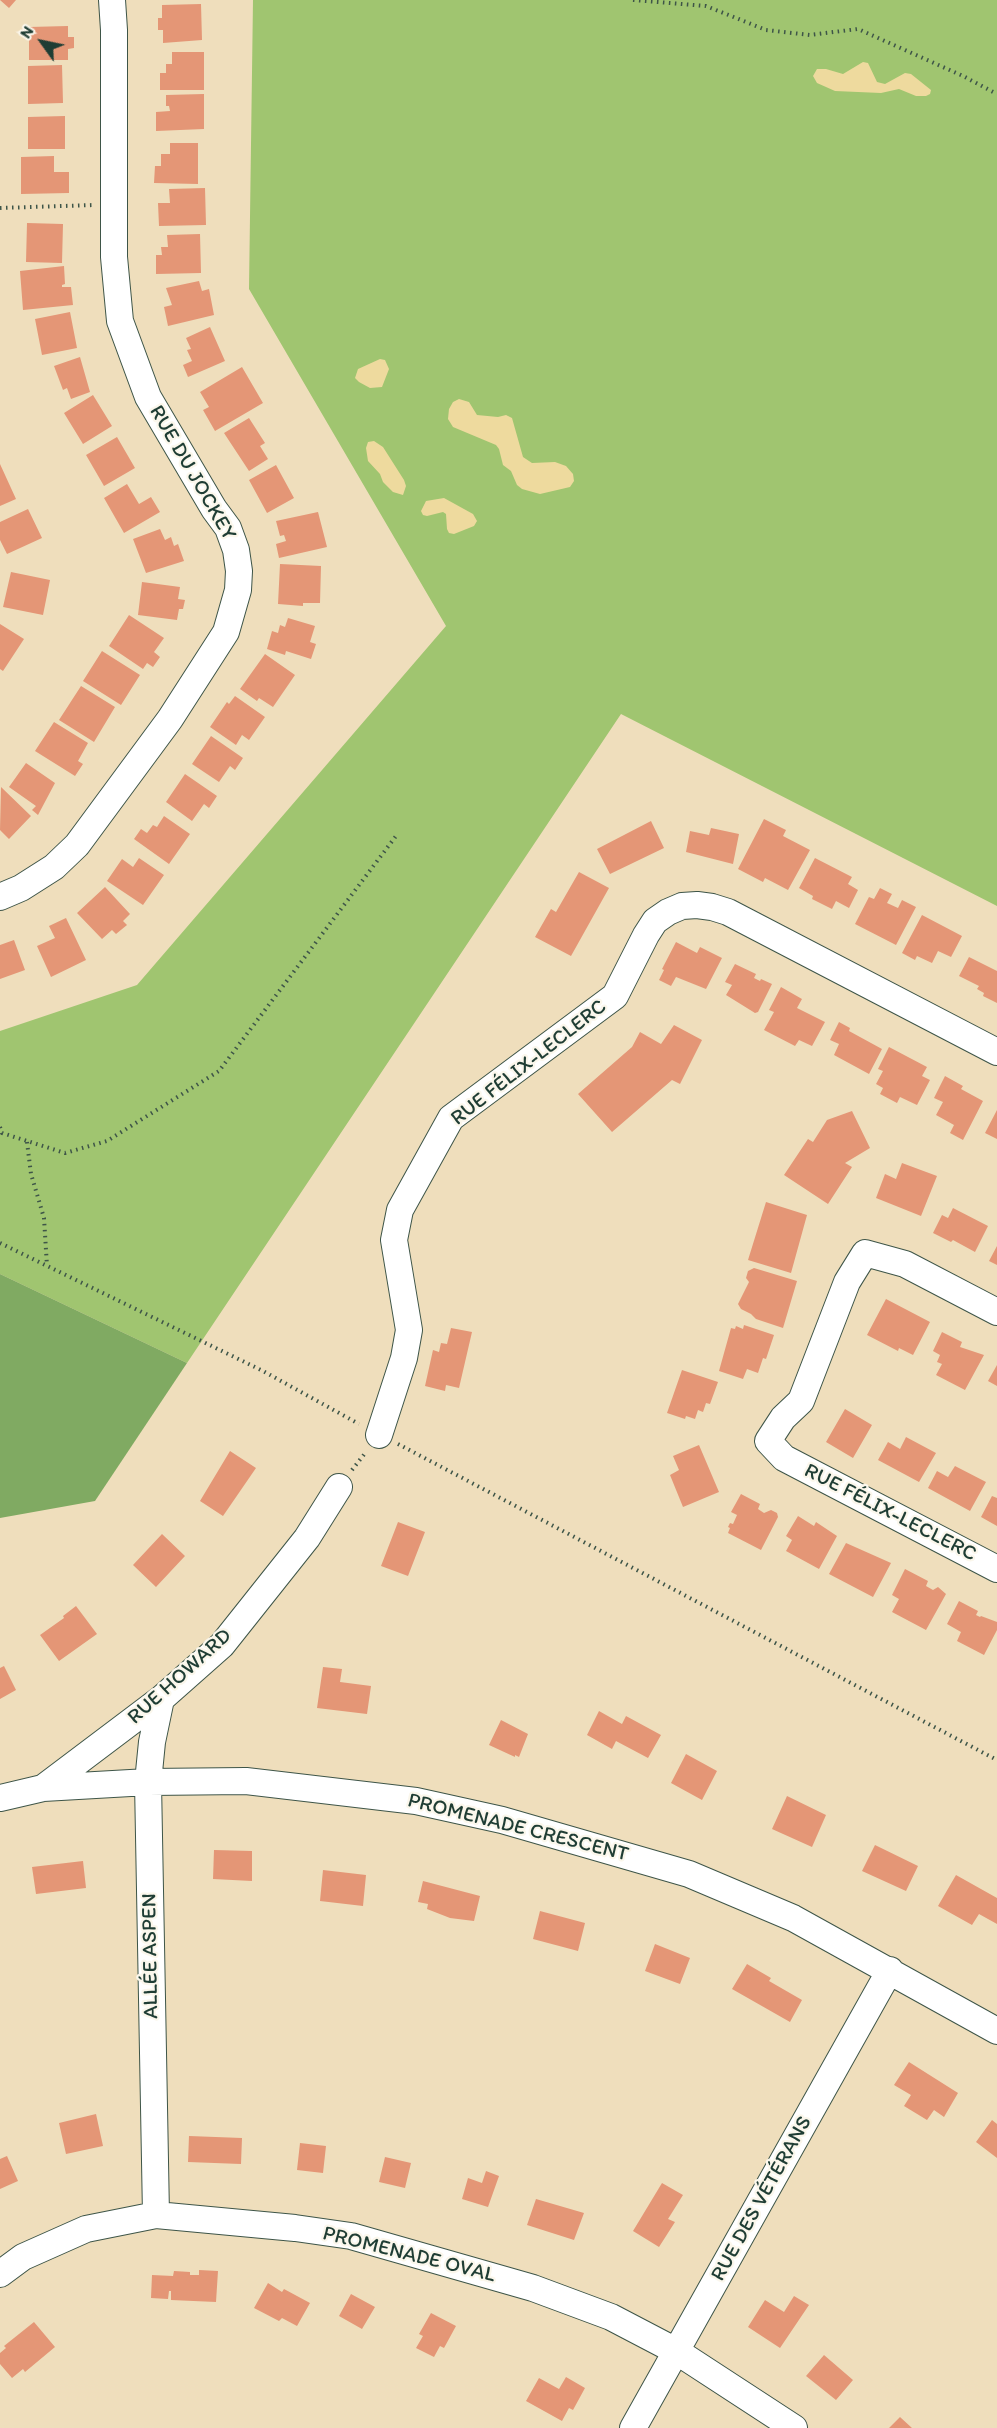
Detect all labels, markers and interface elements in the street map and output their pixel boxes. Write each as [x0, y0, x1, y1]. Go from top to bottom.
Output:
north arrow [12, 12, 72, 72]
text: N [16, 22, 37, 42]
street label: RUE DU JOCKEY [143, 401, 241, 545]
street label: RUE FÉLIX-LECLERC [446, 995, 612, 1131]
street label: RUE FÉLIX-LECLERC [800, 1459, 980, 1567]
street label: RUE HOWARD [123, 1624, 237, 1730]
street label: PROMENADE CRESCENT [405, 1788, 631, 1868]
street label: ALLÉE ASPEN [137, 1893, 165, 2019]
street label: RUE DES VÉTÉRANS [706, 2112, 818, 2286]
street label: PROMENADE OVAL [320, 2221, 498, 2289]

